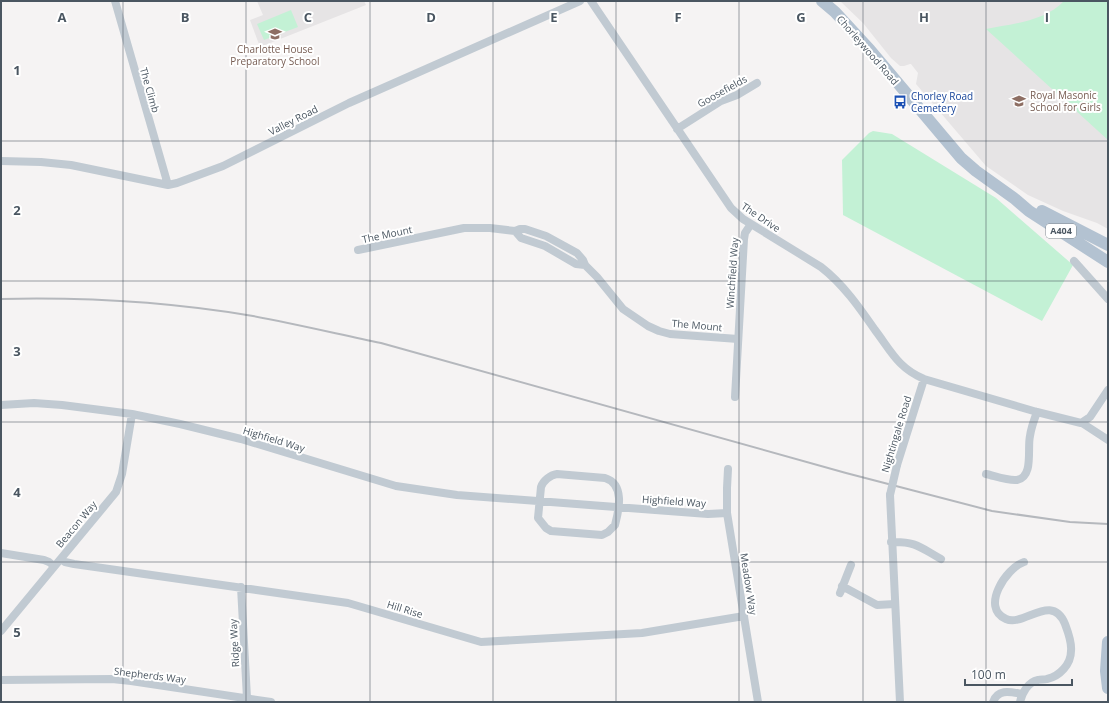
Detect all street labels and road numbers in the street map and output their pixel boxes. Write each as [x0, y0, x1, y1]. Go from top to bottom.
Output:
street label: Chorleywood Road [834, 12, 902, 88]
street label: The Climb [137, 66, 163, 114]
street label: Goosefields [695, 72, 749, 110]
street label: Valley Road [266, 102, 320, 138]
street label: The Drive [739, 199, 784, 235]
street label: The Mount [361, 222, 414, 246]
road number: A404 [1046, 224, 1076, 238]
street label: Winchfield Way [723, 236, 742, 309]
street label: The Mount [671, 316, 723, 334]
street label: Nightingale Road [878, 394, 914, 474]
street label: Highfield Way [241, 423, 308, 455]
street label: Highfield Way [642, 492, 707, 510]
street label: Beacon Way [52, 497, 100, 550]
street label: Meadow Way [737, 552, 761, 617]
street label: Hill Rise [385, 597, 425, 621]
street label: Ridge Way [226, 618, 242, 667]
street label: Shepherds Way [113, 664, 188, 686]

